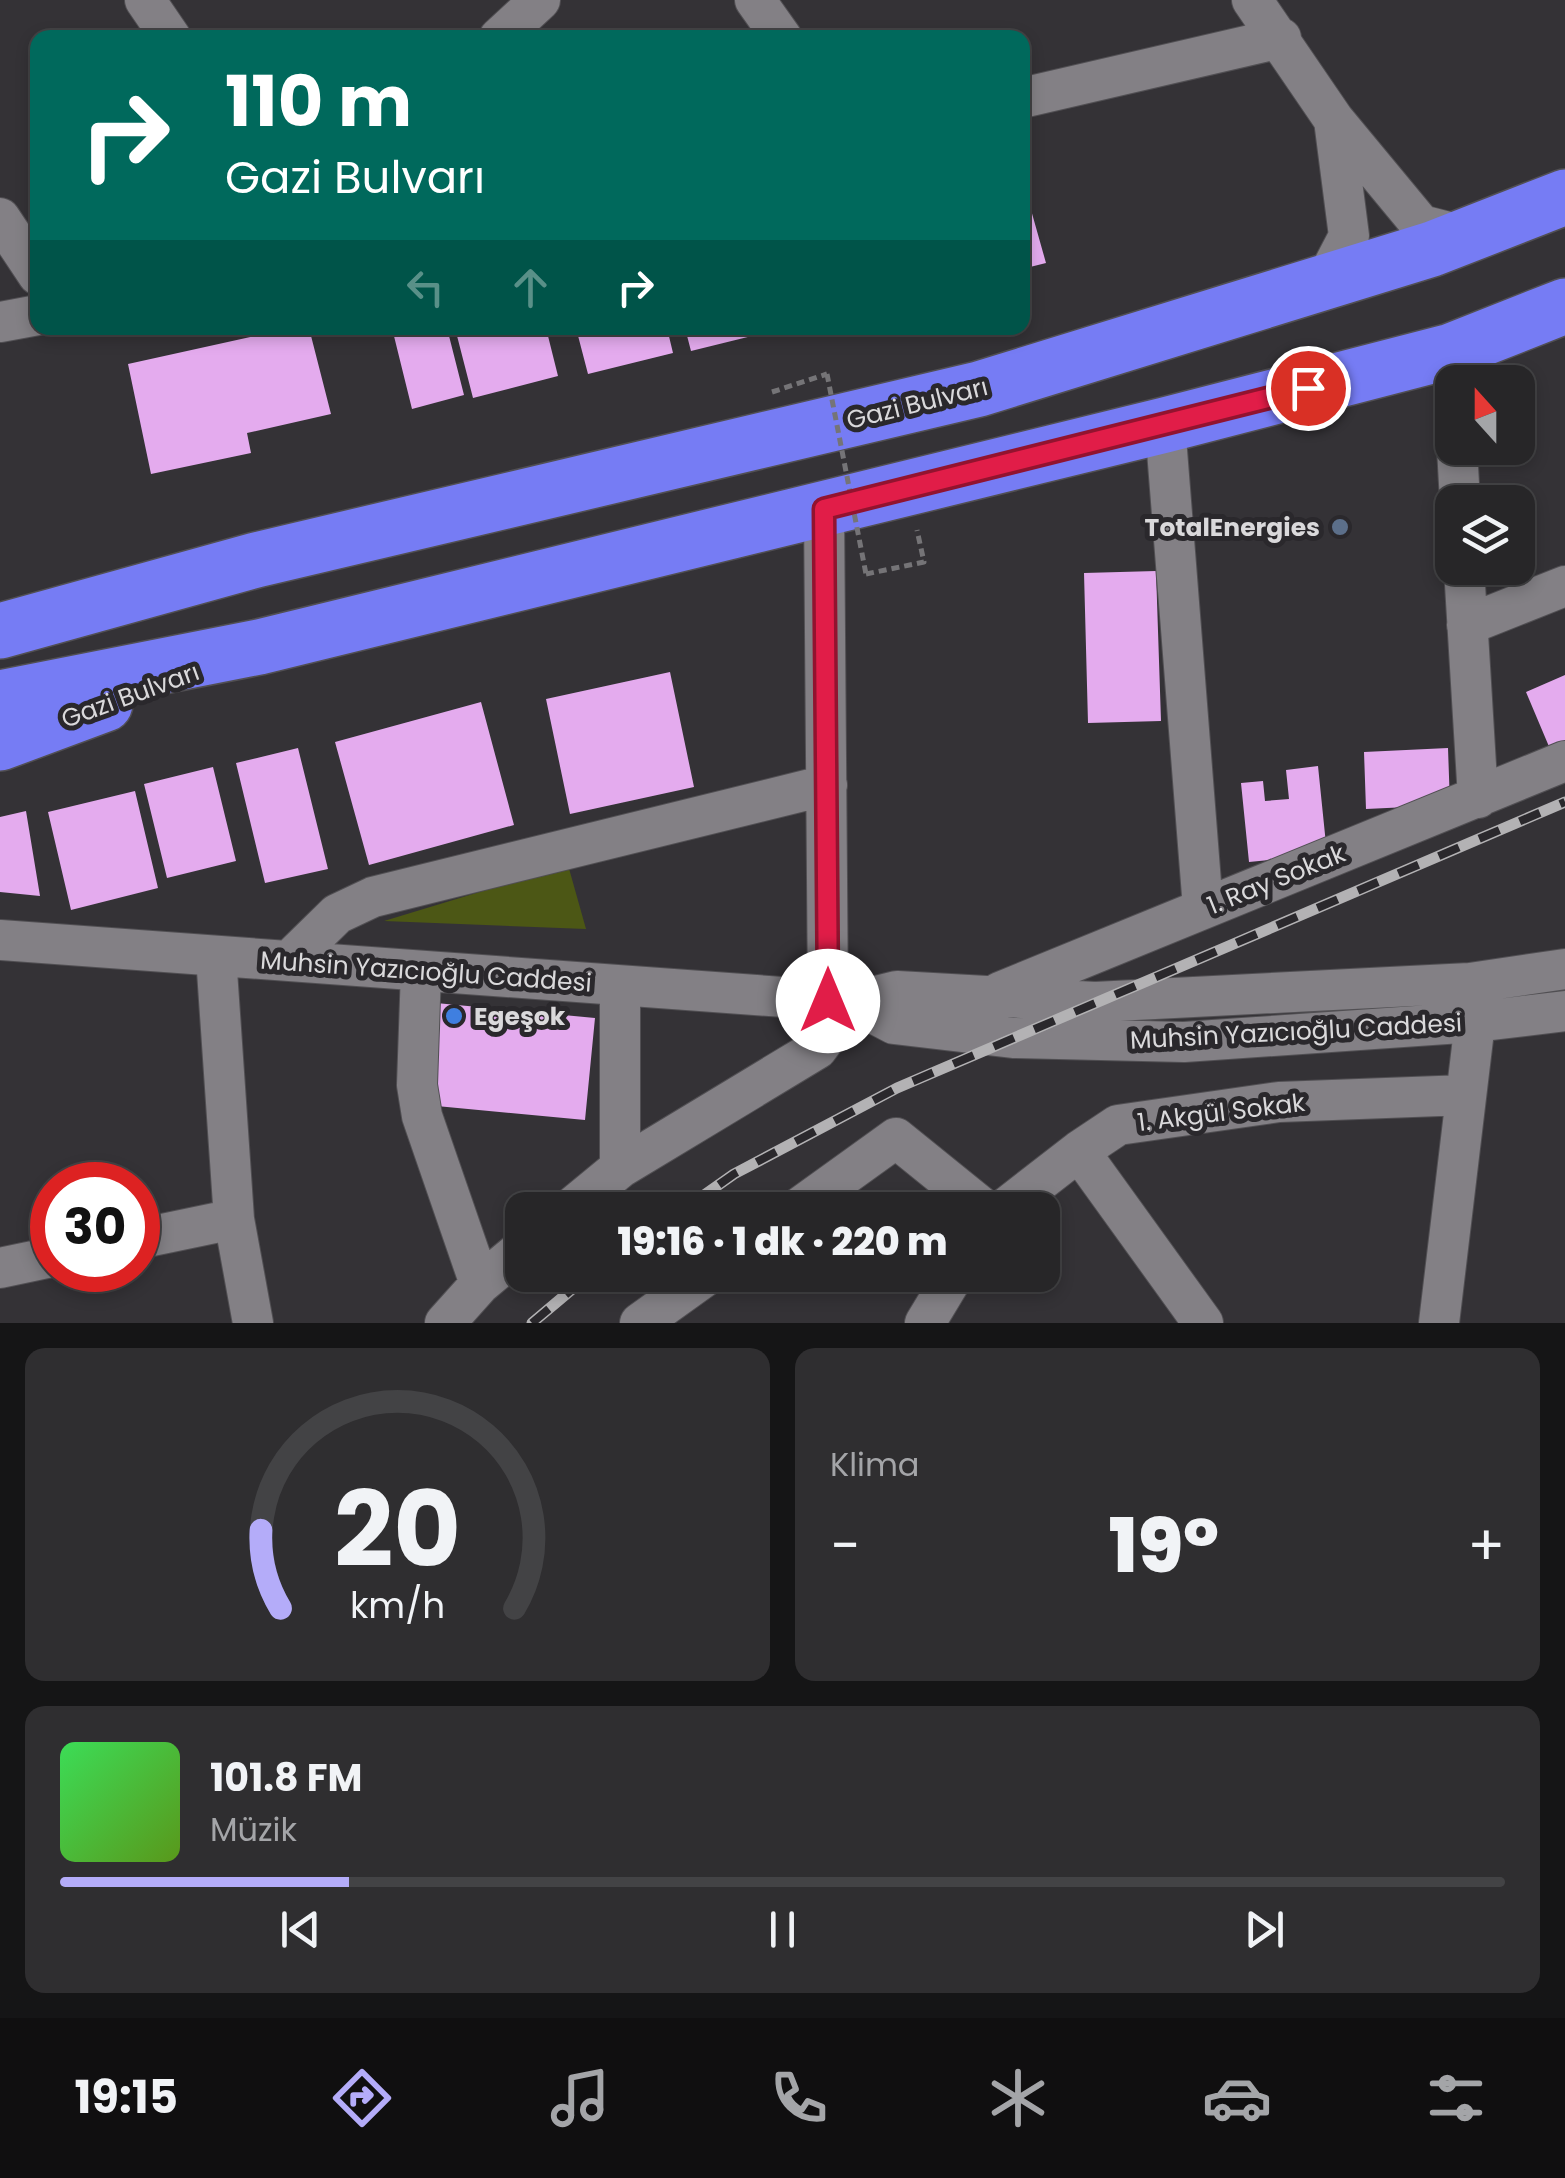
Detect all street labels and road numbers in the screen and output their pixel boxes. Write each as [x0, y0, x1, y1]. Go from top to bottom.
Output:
street label: Gazi Bulvarı [843, 369, 991, 438]
street label: Gazi Bulvarı [56, 654, 204, 737]
street label: 1. Ray Sokak [1202, 836, 1351, 923]
street label: Muhsin Yazıcıoğlu Caddesi [259, 942, 593, 1001]
street label: Muhsin Yazıcıoğlu Caddesi [1129, 1005, 1463, 1058]
street label: 1. Akgül Sokak [1135, 1085, 1307, 1140]

